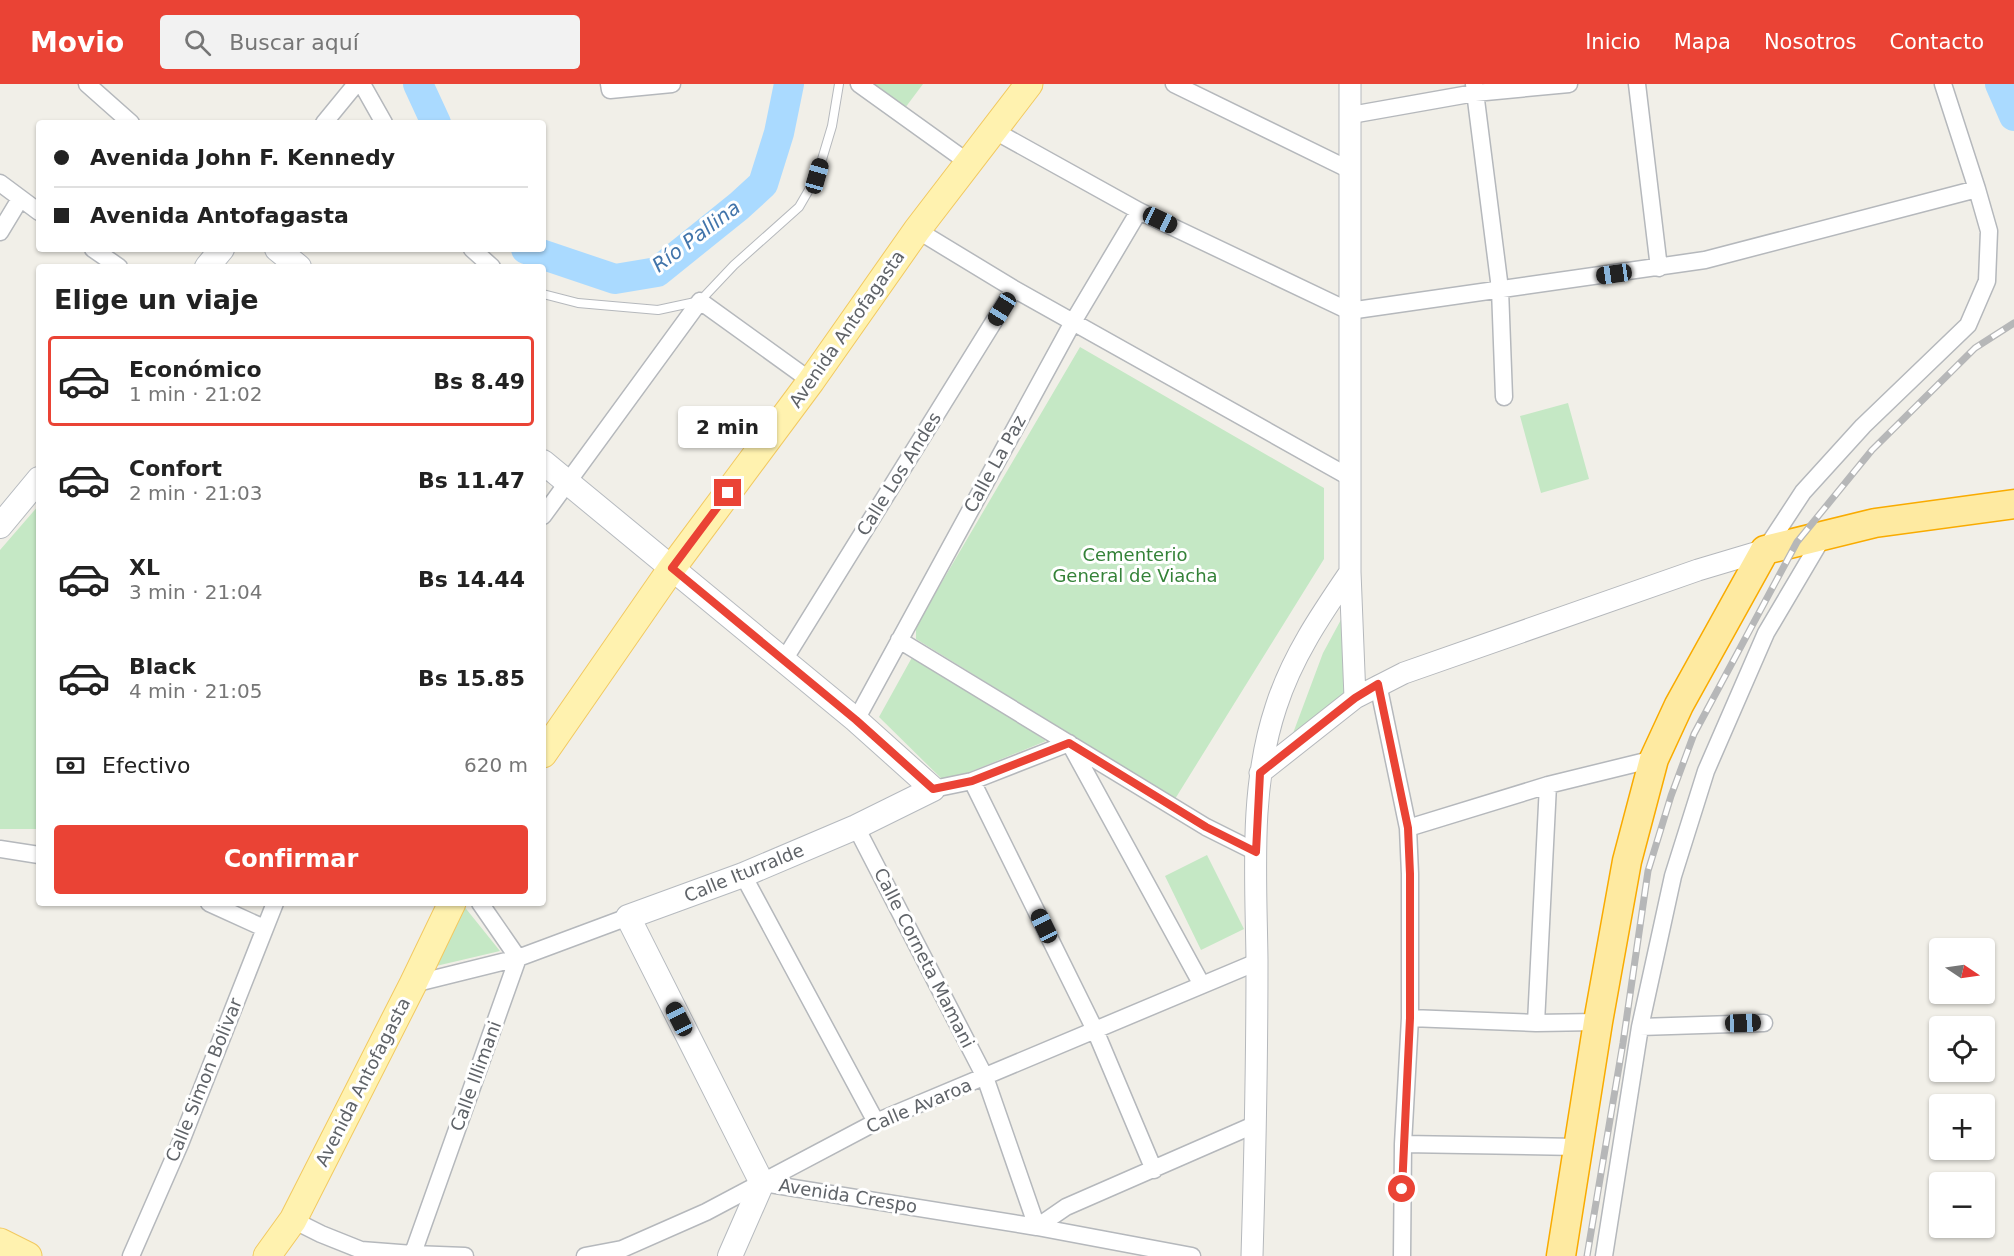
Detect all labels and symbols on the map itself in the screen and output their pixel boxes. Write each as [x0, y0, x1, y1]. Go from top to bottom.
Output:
car [803, 156, 831, 196]
water label: Río Pallina [647, 195, 745, 277]
car [1140, 204, 1180, 236]
street label: Avenida Antofagasta [784, 246, 909, 411]
car [1595, 263, 1633, 285]
car [985, 289, 1019, 329]
callout: 2 min [678, 406, 777, 448]
street label: Calle Los Andes [852, 408, 945, 539]
street label: Calle La Paz [959, 412, 1030, 516]
route end [714, 479, 741, 506]
park label: Cementerio General de Viacha [1052, 544, 1218, 586]
street label: Calle Iturralde [681, 839, 807, 906]
street label: Calle Corneta Mamani [870, 864, 979, 1051]
car [1028, 906, 1060, 946]
north arrow [1929, 938, 1995, 1004]
street label: Calle Simon Bolivar [161, 994, 246, 1165]
street label: Avenida Antofagasta [311, 994, 414, 1170]
car [663, 999, 695, 1039]
car [1725, 1013, 1761, 1033]
street label: Calle Illimani [446, 1018, 505, 1134]
street label: Calle Avaroa [863, 1074, 975, 1137]
street label: Avenida Crespo [777, 1174, 919, 1217]
route start [1388, 1175, 1415, 1202]

